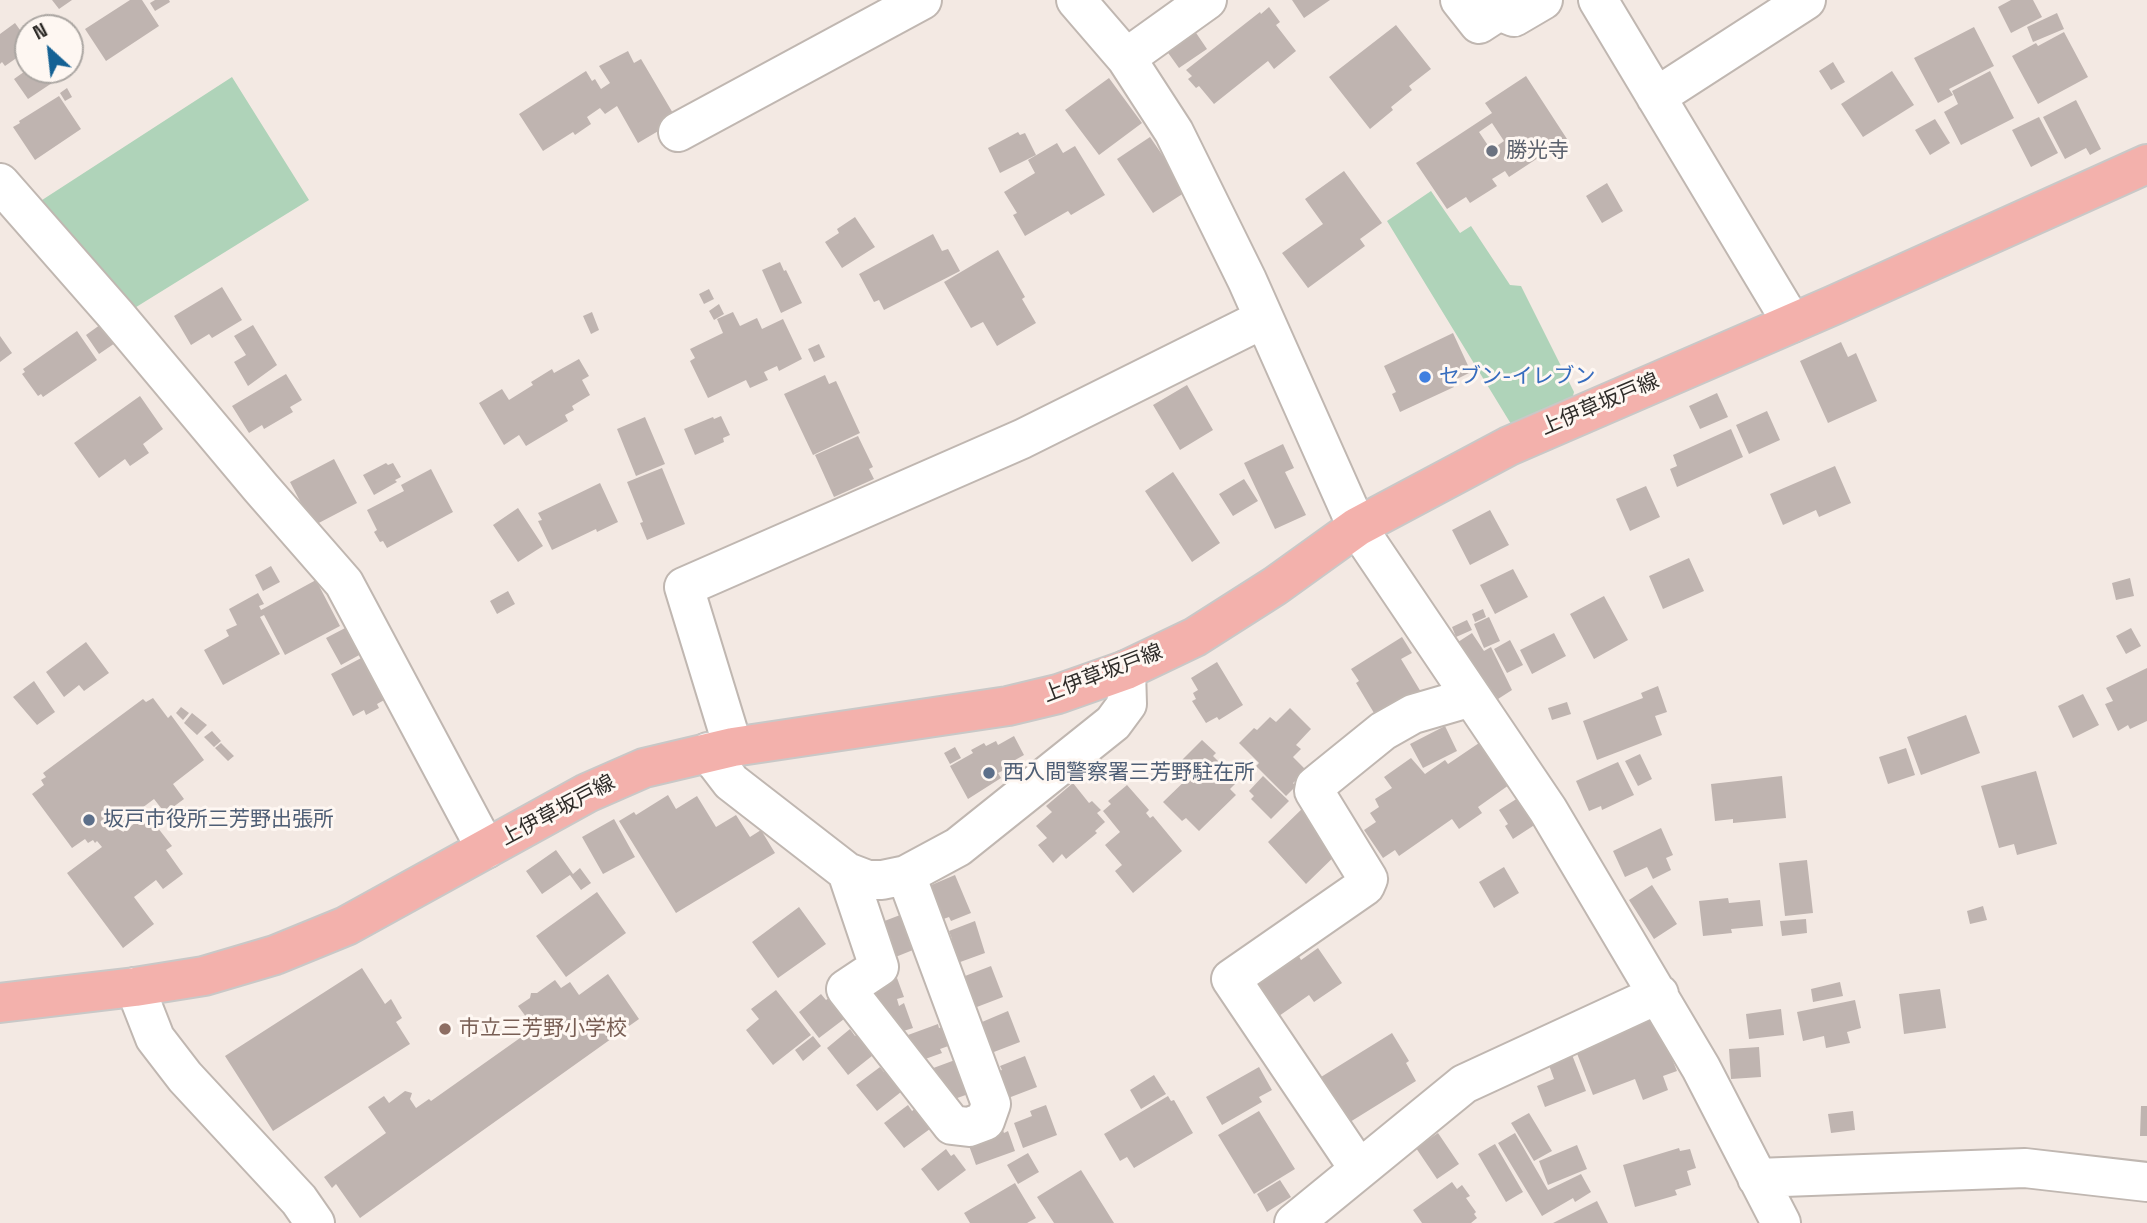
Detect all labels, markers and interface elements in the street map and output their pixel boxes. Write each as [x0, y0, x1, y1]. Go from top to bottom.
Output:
north arrow [14, 14, 84, 84]
text: N [29, 18, 51, 46]
place label: 勝光寺 [1506, 138, 1569, 164]
marker: 勝光寺 [1484, 143, 1500, 159]
place label: セブン-イレブン [1439, 364, 1596, 390]
marker: セブン-イレブン [1417, 369, 1433, 385]
street label: 上伊草坂戸線 [1537, 369, 1663, 441]
street label: 上伊草坂戸線 [1040, 640, 1166, 708]
place label: 西入間警察署三芳野駐在所 [1003, 760, 1255, 786]
marker: 西入間警察署三芳野駐在所 [981, 765, 997, 781]
street label: 上伊草坂戸線 [496, 770, 620, 852]
place label: 坂戸市役所三芳野出張所 [103, 807, 334, 833]
marker: 坂戸市役所三芳野出張所 [81, 812, 97, 828]
place label: 市立三芳野小学校 [459, 1016, 627, 1042]
marker: 市立三芳野小学校 [437, 1021, 453, 1037]

